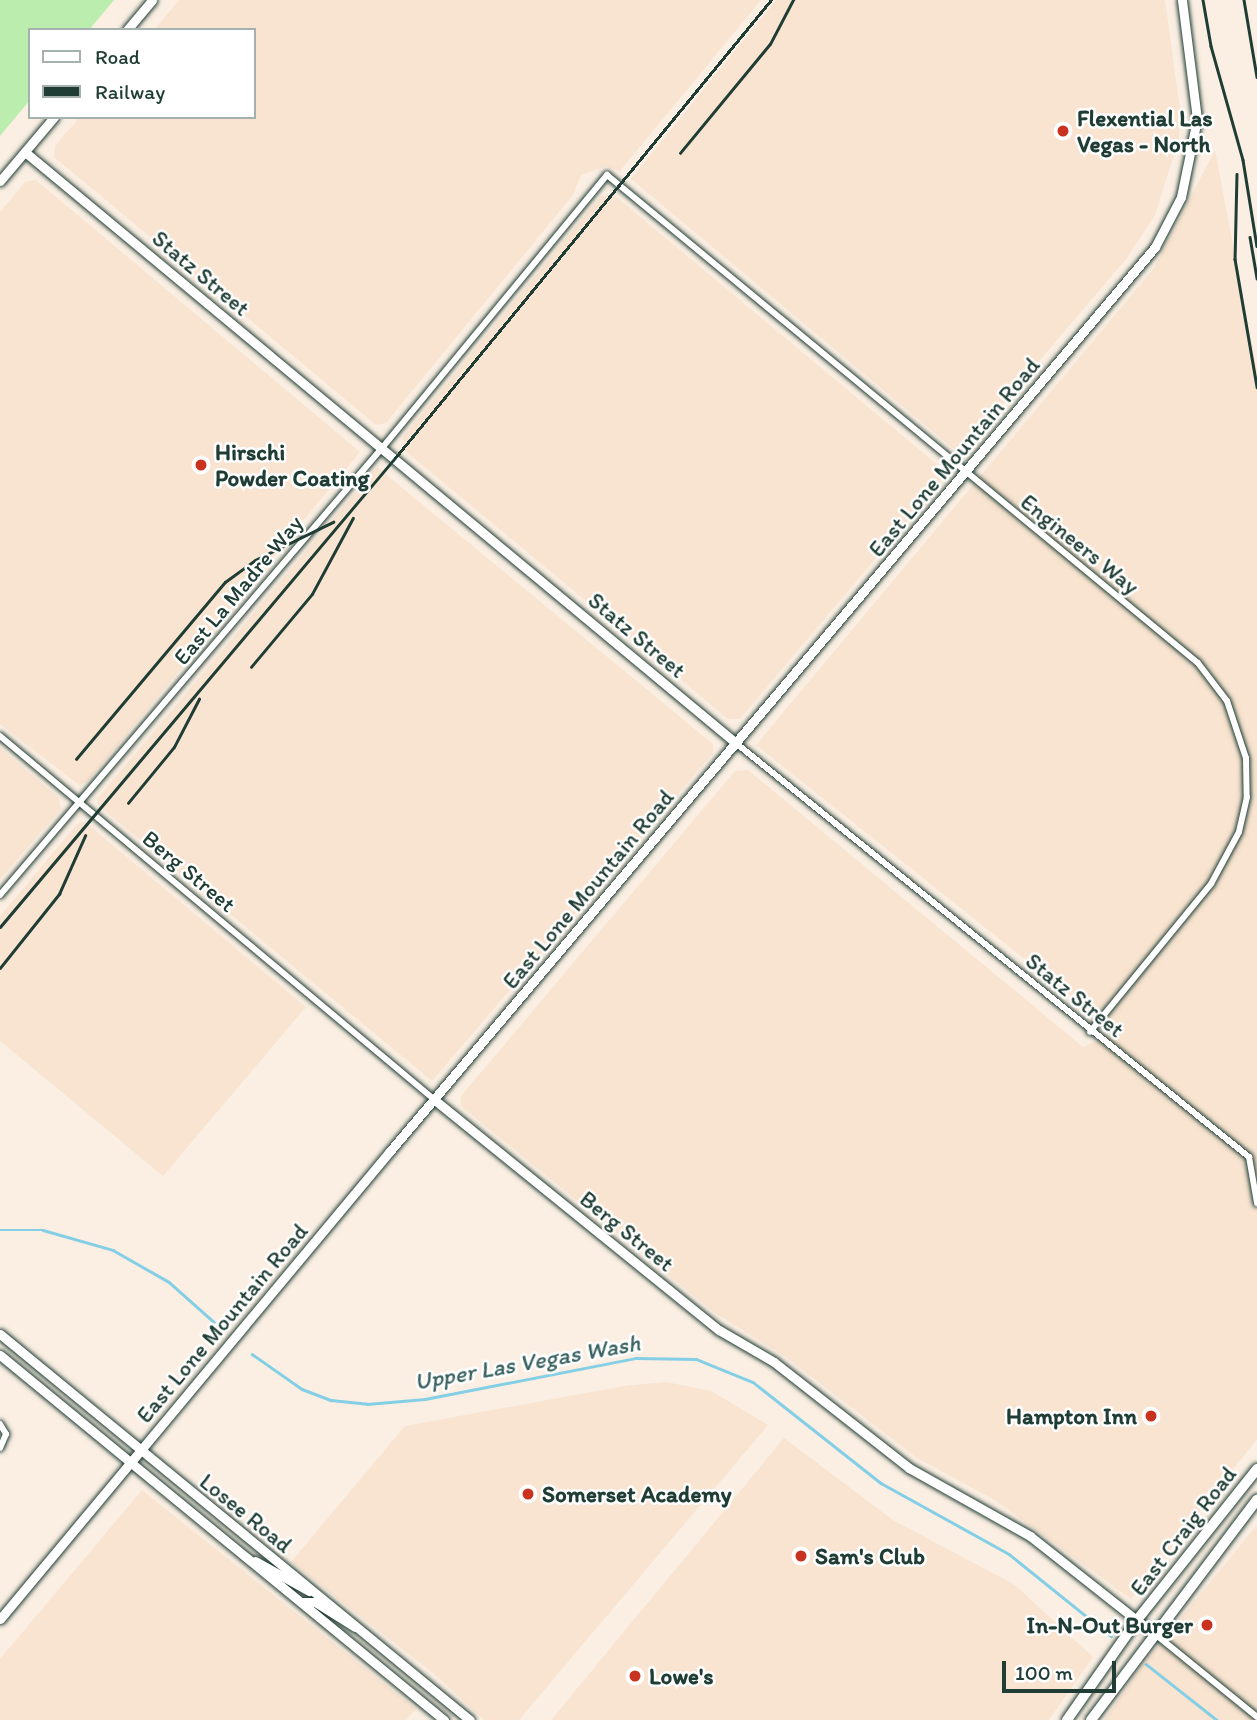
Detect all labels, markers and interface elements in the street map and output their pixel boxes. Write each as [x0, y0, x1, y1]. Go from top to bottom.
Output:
legend [28, 28, 256, 119]
text: Road [95, 44, 140, 69]
text: Railway [95, 79, 165, 104]
place label: Flexential Las Vegas - North [1077, 104, 1213, 158]
marker: Flexential Las Vegas - North [1055, 123, 1071, 139]
street label: Statz Street [147, 224, 255, 322]
street label: East Lone Mountain Road [863, 352, 1045, 562]
place label: Hirschi Powder Coating [215, 438, 369, 492]
marker: Hirschi Powder Coating [193, 457, 209, 473]
street label: Engineers Way [1015, 488, 1145, 600]
street label: East La Madre Way [168, 510, 308, 670]
street label: Statz Street [583, 586, 691, 684]
street label: East Lone Mountain Road [497, 784, 679, 994]
street label: Berg Street [137, 824, 241, 918]
street label: Statz Street [1020, 947, 1130, 1043]
street label: Berg Street [575, 1185, 679, 1277]
street label: East Lone Mountain Road [131, 1218, 313, 1428]
water label: Upper Las Vegas Wash [413, 1328, 641, 1396]
place label: Hampton Inn [1006, 1402, 1137, 1430]
marker: Hampton Inn [1143, 1408, 1159, 1424]
street label: East Craig Road [1124, 1461, 1242, 1601]
street label: Losee Road [194, 1468, 298, 1558]
place label: Somerset Academy [542, 1480, 732, 1508]
marker: Somerset Academy [520, 1486, 536, 1502]
place label: Sam's Club [815, 1542, 925, 1570]
marker: Sam's Club [793, 1548, 809, 1564]
place label: In-N-Out Burger [1026, 1611, 1193, 1639]
marker: In-N-Out Burger [1199, 1617, 1215, 1633]
scale bar [1005, 1646, 1119, 1690]
text: 100 m [1015, 1660, 1073, 1685]
place label: Lowe's [649, 1662, 714, 1690]
marker: Lowe's [627, 1668, 643, 1684]

